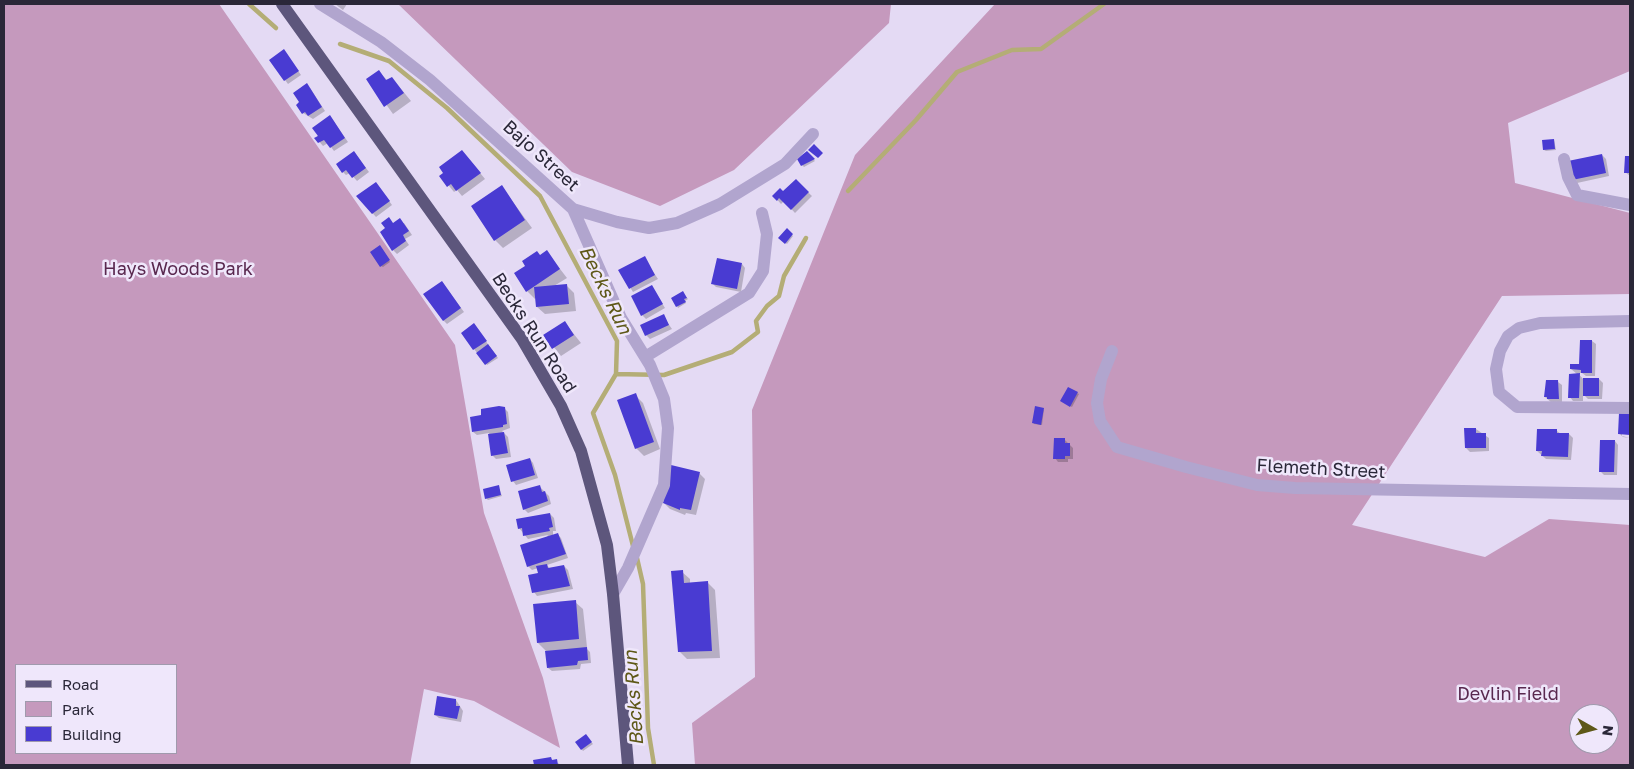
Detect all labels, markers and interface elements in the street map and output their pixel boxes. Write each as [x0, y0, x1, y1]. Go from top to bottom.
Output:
street label: Bajo Street [498, 116, 584, 196]
water label: Becks Run [574, 242, 636, 338]
park label: Hays Woods Park [103, 258, 253, 280]
street label: Becks Run Road [487, 269, 581, 397]
street label: Flemeth Street [1256, 455, 1386, 483]
water label: Becks Run [619, 650, 649, 746]
legend [15, 664, 178, 754]
text: Road [62, 675, 99, 693]
park label: Devlin Field [1457, 683, 1559, 705]
text: Park [62, 700, 94, 718]
north arrow [1569, 704, 1619, 754]
text: N [1599, 724, 1617, 737]
text: Building [62, 725, 122, 743]

